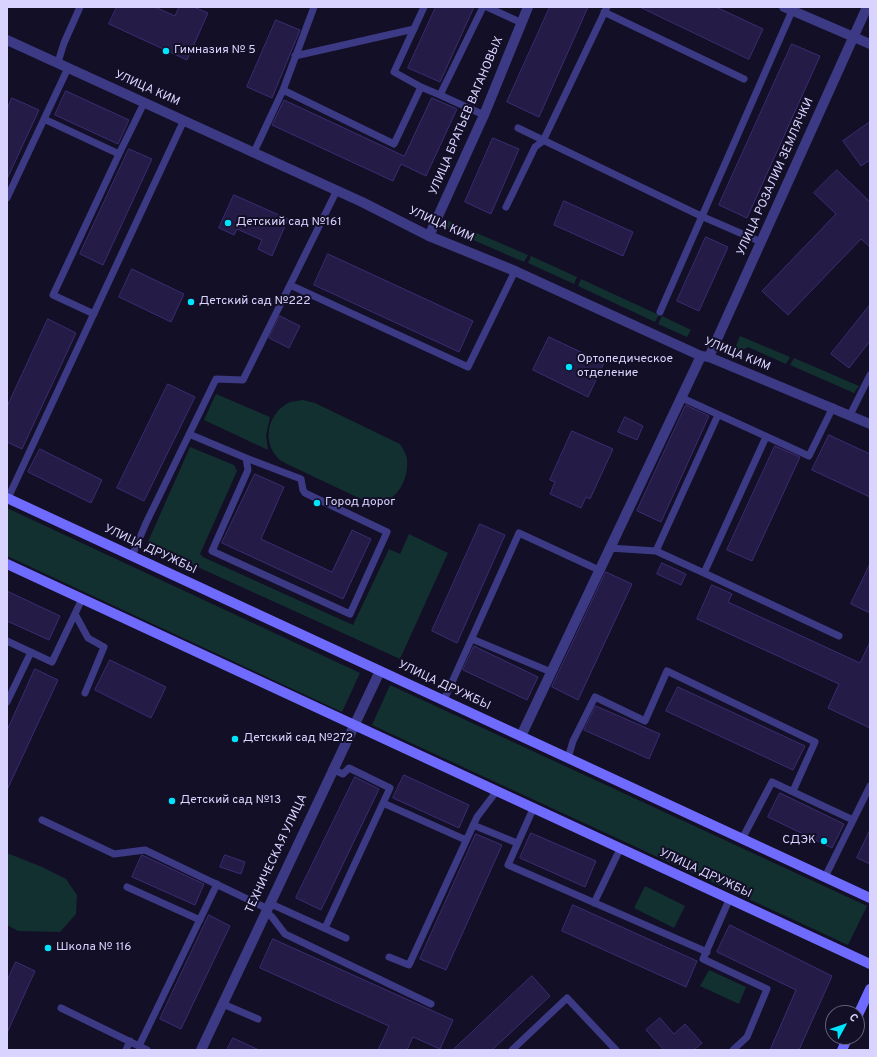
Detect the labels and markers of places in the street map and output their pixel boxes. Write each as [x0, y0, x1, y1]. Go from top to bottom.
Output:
place label: Гимназия № 5 [174, 44, 256, 58]
marker: Гимназия № 5 [161, 46, 171, 56]
place label: Детский сад №161 [236, 216, 342, 230]
marker: Детский сад №161 [223, 218, 233, 228]
place label: Детский сад №222 [199, 295, 311, 309]
marker: Детский сад №222 [186, 297, 196, 307]
place label: Ортопедическое отделение [577, 353, 673, 381]
marker: Ортопедическое отделение [564, 362, 574, 372]
place label: Город дорог [325, 496, 395, 510]
marker: Город дорог [312, 498, 322, 508]
place label: Детский сад №272 [243, 732, 353, 746]
marker: Детский сад №272 [230, 734, 240, 744]
place label: Детский сад №13 [180, 794, 281, 808]
marker: Детский сад №13 [167, 796, 177, 806]
place label: СДЭК [782, 834, 816, 848]
marker: СДЭК [819, 836, 829, 846]
place label: Школа № 116 [56, 941, 131, 955]
marker: Школа № 116 [43, 943, 53, 953]

